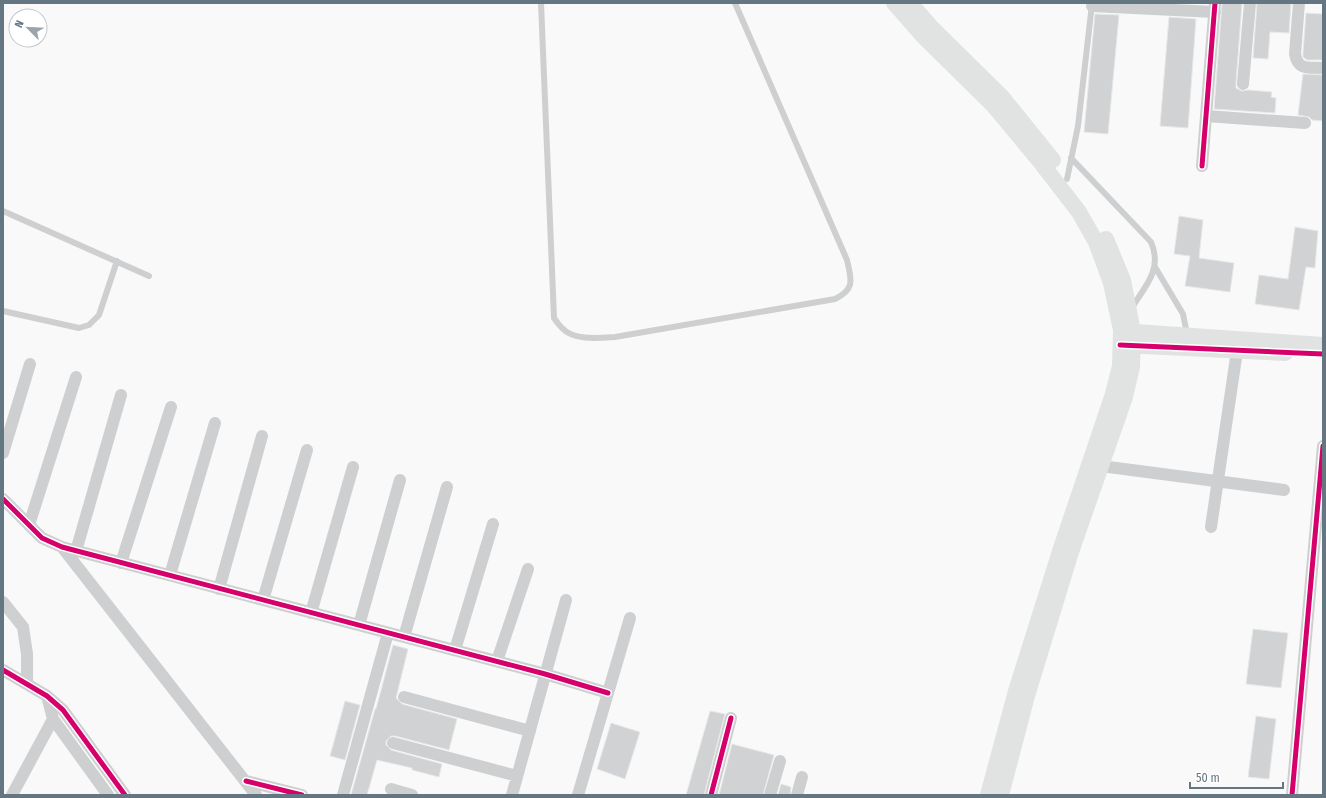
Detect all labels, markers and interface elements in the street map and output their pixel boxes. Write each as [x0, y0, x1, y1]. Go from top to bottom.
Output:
north arrow [8, 8, 48, 48]
text: N [12, 18, 27, 30]
scale bar [1190, 764, 1283, 790]
text: 50 m [1196, 771, 1220, 785]

